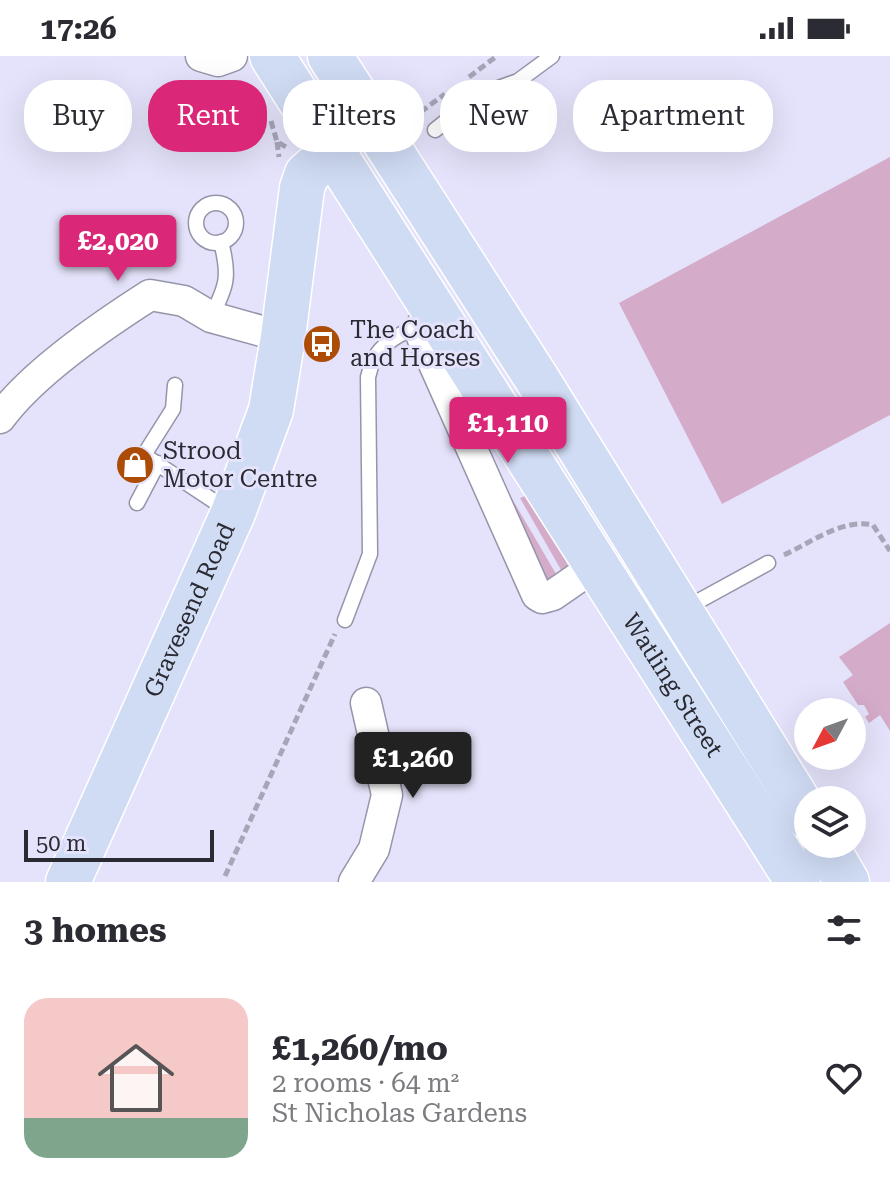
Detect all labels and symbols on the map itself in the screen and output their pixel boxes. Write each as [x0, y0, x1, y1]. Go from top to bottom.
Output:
pin: £2,020 [53, 215, 183, 283]
place label: The Coach and Horses [350, 316, 480, 372]
bus stop icon: The Coach and Horses [301, 323, 343, 365]
pin: £1,110 [443, 397, 573, 465]
place label: Strood Motor Centre [163, 437, 318, 493]
shop icon: Strood Motor Centre [114, 444, 156, 486]
street label: Gravesend Road [139, 518, 241, 701]
street label: Watling Street [617, 608, 729, 762]
north arrow [794, 698, 866, 770]
pin: £1,260 [348, 732, 478, 800]
scale bar [24, 826, 214, 862]

